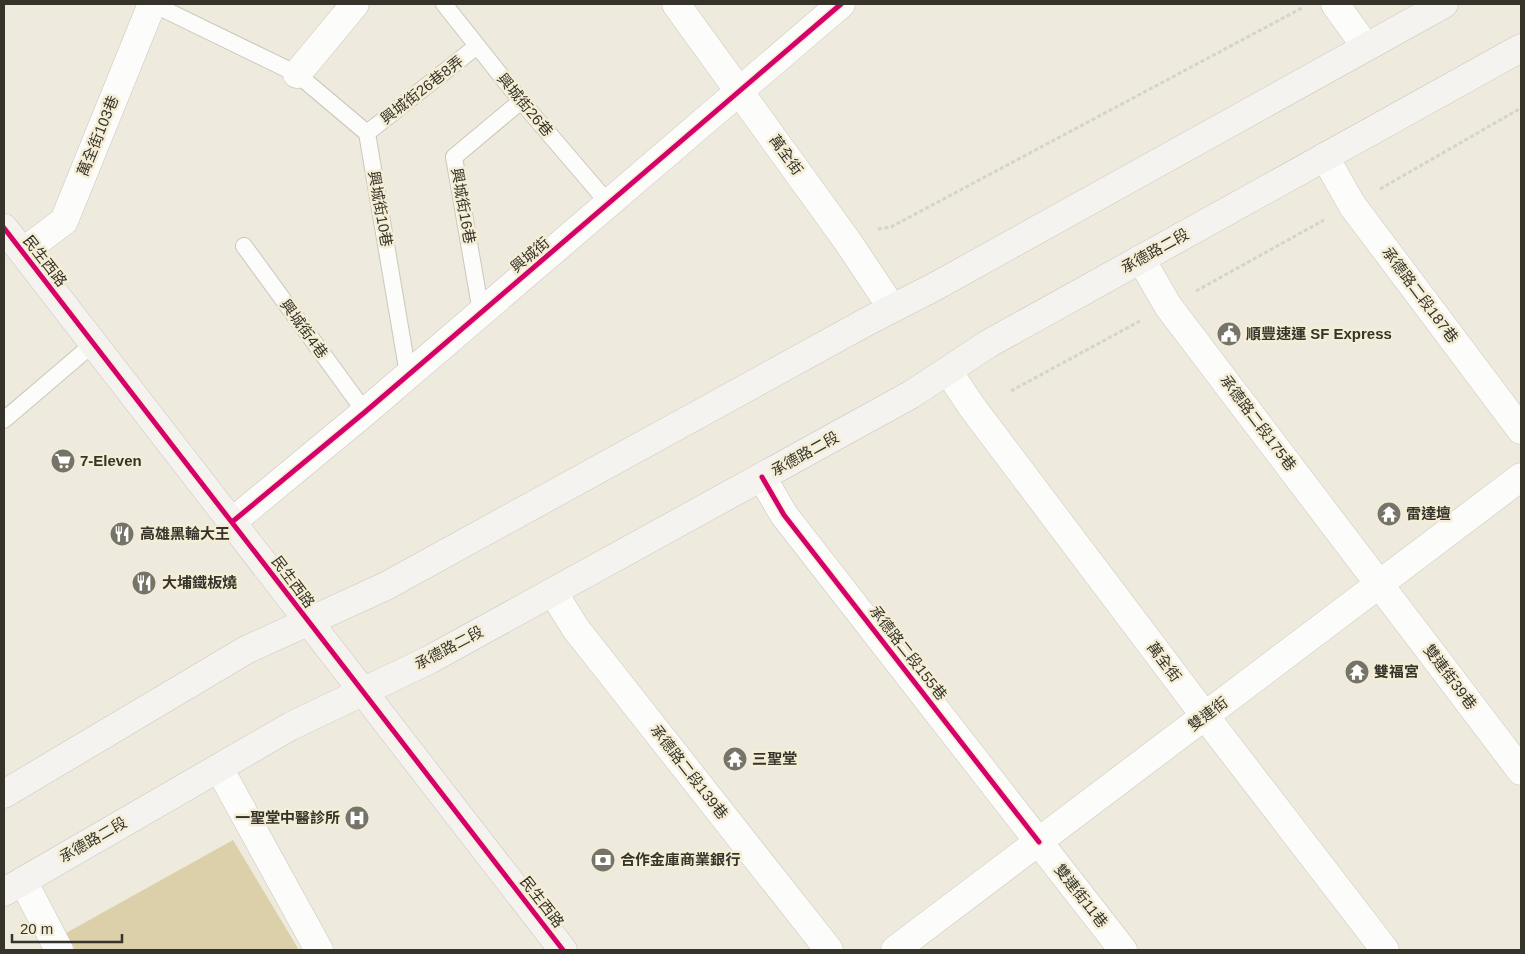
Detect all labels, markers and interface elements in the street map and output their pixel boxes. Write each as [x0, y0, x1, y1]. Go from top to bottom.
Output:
street label: 興城街26巷8弄 [377, 52, 466, 127]
street label: 興城街26巷 [494, 70, 557, 140]
street label: 萬全街103巷 [74, 93, 121, 178]
street label: 萬全街 [766, 132, 807, 178]
street label: 興城街16巷 [448, 167, 479, 245]
street label: 興城街10巷 [365, 170, 396, 248]
street label: 承德路二段 [1118, 225, 1192, 276]
street label: 民生西路 [20, 232, 71, 290]
street label: 興城街 [507, 234, 552, 276]
street label: 承德路二段187巷 [1379, 244, 1462, 346]
street label: 興城街4巷 [277, 296, 331, 361]
public building icon: 順豐速運 SF Express [1216, 321, 1242, 347]
place label: 順豐速運 SF Express [1246, 325, 1392, 342]
street label: 承德路二段175巷 [1217, 372, 1300, 474]
street label: 承德路二段 [768, 428, 842, 479]
supermarket icon: 7-Eleven [50, 448, 76, 474]
place label: 7-Eleven [80, 452, 142, 469]
temple icon: 雷達壇 [1376, 501, 1402, 527]
place label: 雷達壇 [1406, 505, 1451, 522]
restaurant icon: 高雄黑輪大王 [109, 521, 135, 547]
place label: 高雄黑輪大王 [140, 525, 230, 542]
street label: 民生西路 [269, 553, 318, 611]
restaurant icon: 大埔鐵板燒 [131, 570, 157, 596]
place label: 大埔鐵板燒 [162, 574, 237, 591]
street label: 承德路二段155巷 [866, 602, 951, 703]
street label: 承德路二段 [412, 622, 486, 673]
street label: 萬全街 [1144, 639, 1185, 685]
street label: 雙連街39巷 [1421, 641, 1480, 712]
temple icon: 雙福宮 [1344, 659, 1370, 685]
place label: 雙福宮 [1374, 663, 1419, 680]
street label: 雙連街 [1185, 693, 1231, 734]
street label: 承德路二段139巷 [647, 721, 732, 822]
temple icon: 三聖堂 [722, 746, 748, 772]
place label: 三聖堂 [752, 750, 797, 767]
hospital icon: 一聖堂中醫診所 [344, 805, 370, 831]
place label: 一聖堂中醫診所 [235, 809, 340, 826]
street label: 承德路二段 [56, 813, 129, 866]
bank icon: 合作金庫商業銀行 [590, 847, 616, 873]
place label: 合作金庫商業銀行 [620, 851, 740, 868]
street label: 雙連街11巷 [1051, 861, 1111, 931]
street label: 民生西路 [517, 873, 568, 931]
scale bar [12, 912, 122, 944]
text: 20 m [20, 920, 53, 937]

